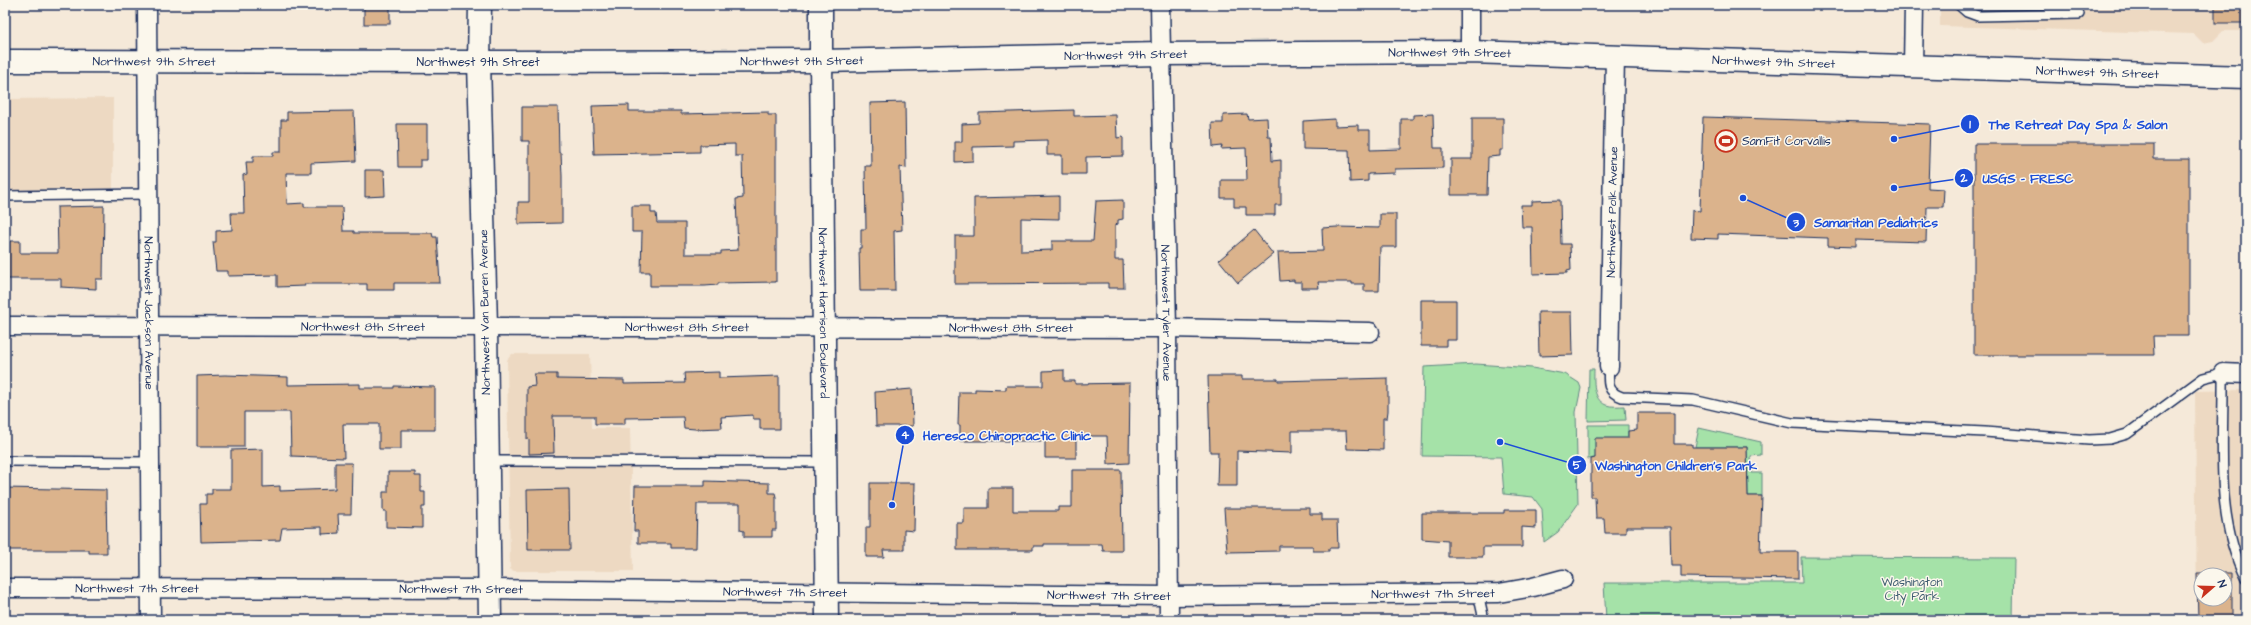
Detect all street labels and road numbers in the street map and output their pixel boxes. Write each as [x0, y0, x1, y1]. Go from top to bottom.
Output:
street label: Northwest 9th Street [1388, 43, 1512, 62]
street label: Northwest 9th Street [1064, 45, 1188, 64]
street label: Northwest 9th Street [1712, 51, 1836, 72]
street label: Northwest 9th Street [740, 52, 864, 70]
street label: Northwest 9th Street [92, 53, 216, 70]
street label: Northwest 9th Street [416, 54, 540, 71]
street label: Northwest 9th Street [2036, 62, 2159, 83]
street label: Northwest Polk Avenue [1602, 146, 1622, 278]
street label: Northwest Harrison Boulevard [814, 228, 833, 398]
street label: Northwest Van Buren Avenue [475, 229, 495, 395]
street label: Northwest Jackson Avenue [140, 236, 158, 390]
street label: Northwest Tyler Avenue [1157, 244, 1176, 382]
street label: Northwest 8th Street [301, 318, 425, 335]
street label: Northwest 8th Street [625, 319, 749, 336]
street label: Northwest 8th Street [949, 319, 1073, 336]
street label: Northwest 7th Street [75, 580, 199, 597]
street label: Northwest 7th Street [399, 580, 523, 598]
street label: Northwest 7th Street [723, 583, 847, 601]
street label: Northwest 7th Street [1371, 585, 1495, 603]
street label: Northwest 7th Street [1047, 586, 1171, 605]

